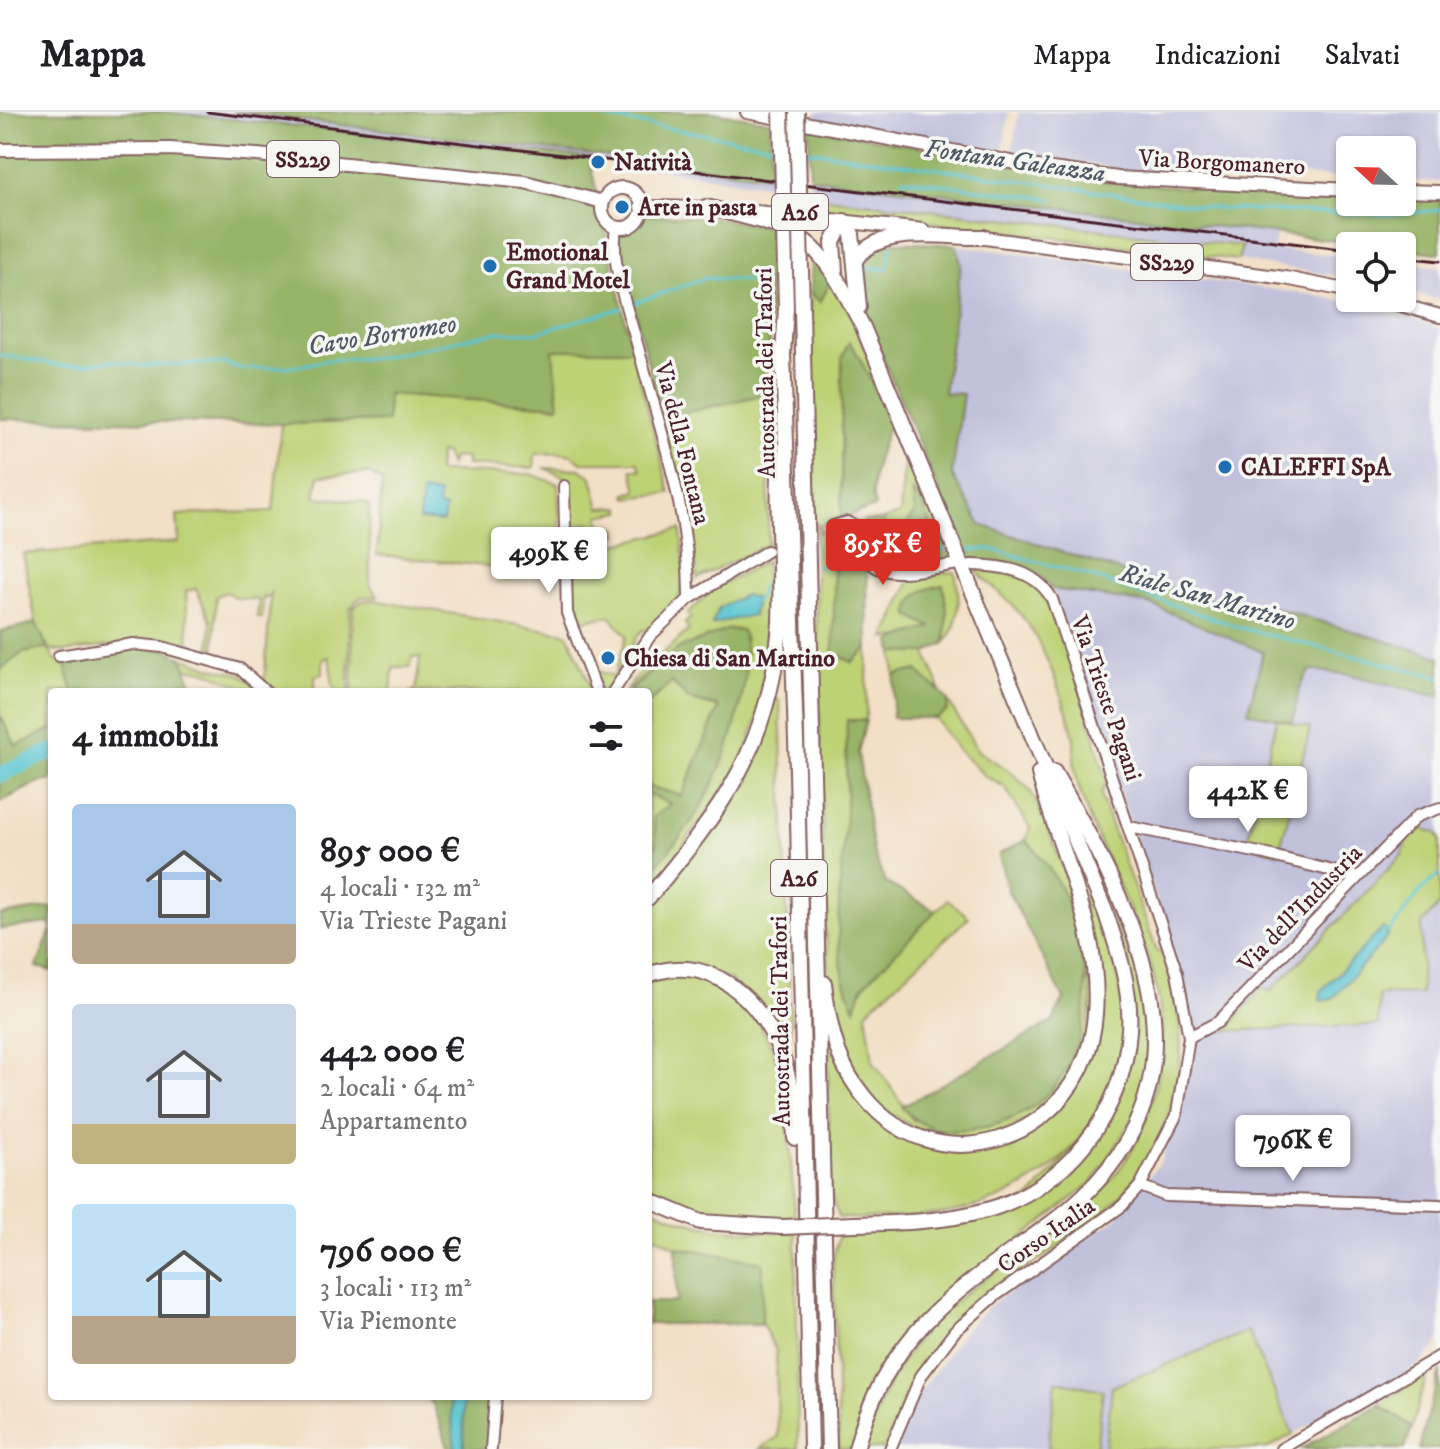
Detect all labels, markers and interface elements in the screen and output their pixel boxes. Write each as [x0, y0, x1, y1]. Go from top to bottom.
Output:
text: Mappa [40, 31, 145, 79]
text: Mappa [1033, 38, 1111, 73]
text: Indicazioni [1155, 38, 1281, 73]
text: Salvati [1325, 38, 1400, 73]
water label: Fontana Galeazza [922, 132, 1107, 191]
north arrow [1336, 136, 1416, 216]
map controls [1336, 136, 1416, 312]
road number: SS229 [267, 141, 339, 177]
street label: Via Borgomanero [1137, 144, 1306, 182]
place label: Natività [614, 148, 693, 178]
marker: Natività [589, 153, 607, 171]
place label: Arte in pasta [637, 193, 758, 223]
road number: A26 [772, 194, 828, 230]
marker: Arte in pasta [613, 198, 631, 216]
button: locate [1336, 232, 1416, 312]
place label: Emotional Grand Motel [506, 238, 630, 296]
road number: SS229 [1131, 244, 1203, 280]
marker: Emotional Grand Motel [481, 257, 499, 275]
street label: Autostrada dei Trafori [749, 267, 783, 479]
water label: Cavo Borromeo [305, 307, 459, 364]
street label: Via della Fontana [647, 358, 717, 529]
place label: CALEFFI SpA [1241, 453, 1392, 483]
marker: CALEFFI SpA [1216, 458, 1234, 476]
pin: 895K € [818, 519, 948, 587]
pin: 499K € [484, 527, 614, 595]
text: 895K € [844, 528, 922, 561]
text: 499K € [509, 536, 589, 569]
water label: Riale San Martino [1115, 556, 1299, 638]
street label: Via Trieste Pagani [1063, 611, 1148, 785]
place label: Chiesa di San Martino [624, 644, 835, 674]
marker: Chiesa di San Martino [599, 649, 617, 667]
icon: filters [584, 714, 628, 758]
text: 4 immobili [72, 715, 219, 757]
pin: 442K € [1183, 766, 1313, 834]
text: 442K € [1207, 775, 1289, 808]
text: 895 000 € [320, 830, 460, 872]
icon: home [136, 836, 232, 932]
street label: Via dell'Industria [1232, 838, 1370, 980]
road number: A26 [771, 860, 827, 896]
text: 4 locali · 132 m² [320, 872, 480, 905]
text: Via Trieste Pagani [320, 905, 507, 938]
street label: Autostrada dei Trafori [764, 915, 798, 1127]
text: 442 000 € [320, 1030, 465, 1072]
icon: home [136, 1036, 232, 1132]
text: 2 locali · 64 m² [320, 1072, 474, 1105]
text: Appartamento [320, 1105, 467, 1138]
pin: 796K € [1228, 1115, 1358, 1183]
text: 796K € [1253, 1124, 1333, 1157]
street label: Corso Italia [992, 1191, 1102, 1280]
text: 796 000 € [320, 1230, 462, 1272]
icon: home [136, 1236, 232, 1332]
text: 3 locali · 113 m² [320, 1272, 471, 1305]
text: Via Piemonte [320, 1305, 457, 1338]

